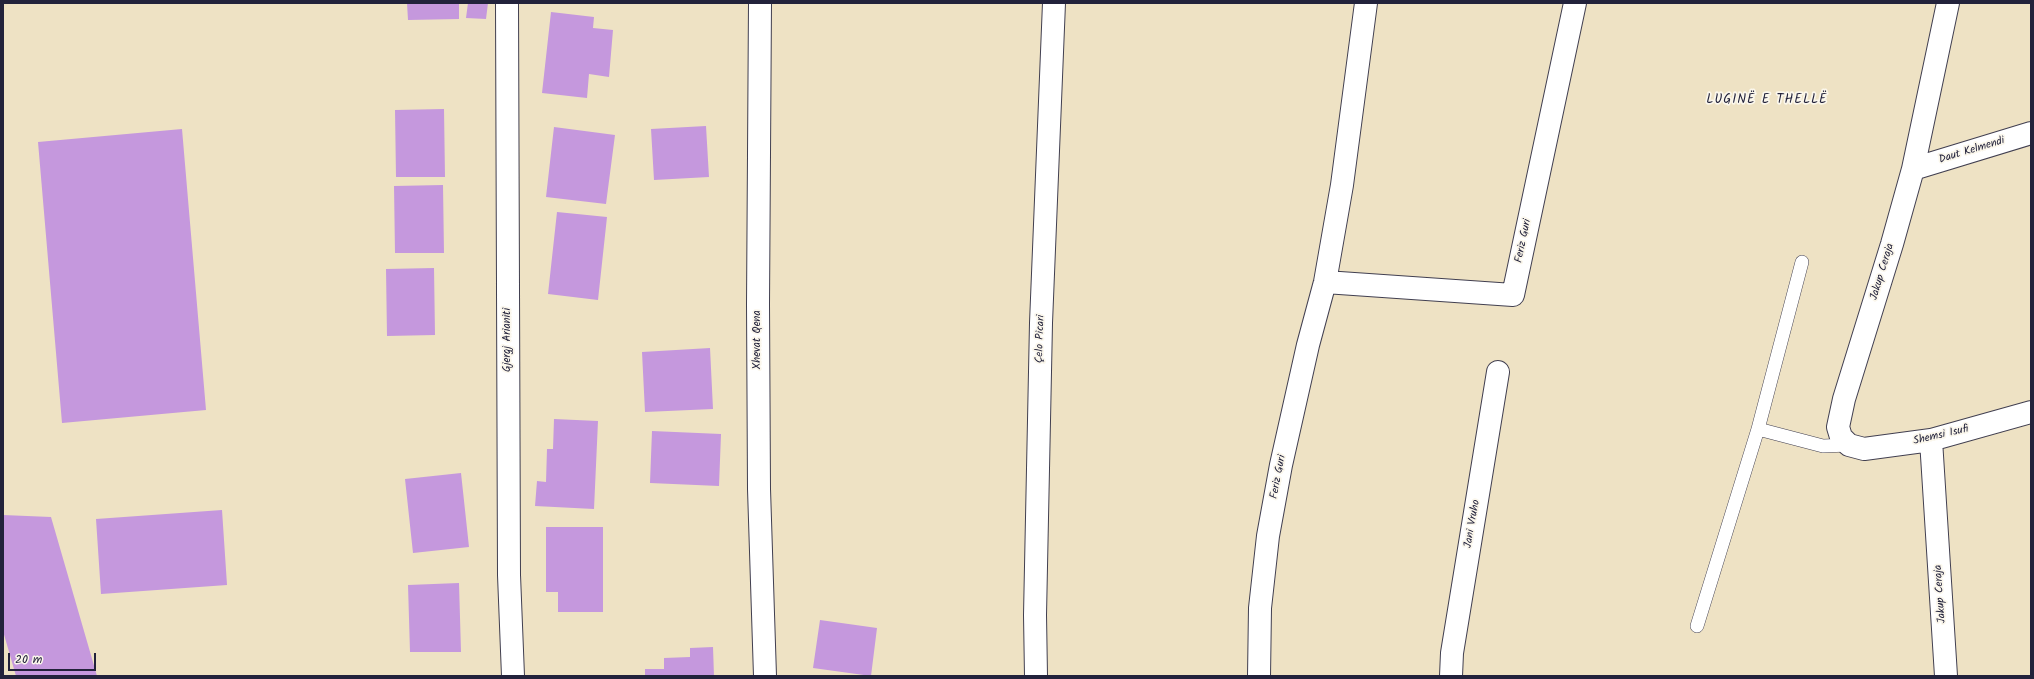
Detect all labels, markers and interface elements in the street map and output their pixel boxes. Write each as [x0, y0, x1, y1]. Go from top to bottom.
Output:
district label: LUGINË E THELLË [1706, 93, 1828, 109]
street label: Daut Kelmendi [1938, 135, 2006, 167]
street label: Feriz Guri [1513, 218, 1535, 264]
street label: Jakup Ceraja [1868, 242, 1898, 302]
street label: Gjergj Arianiti [501, 308, 515, 372]
street label: Xhevat Qena [751, 310, 765, 370]
street label: Çelo Picari [1034, 314, 1048, 364]
street label: Shemsi Isufi [1912, 423, 1970, 449]
street label: Feriz Guri [1268, 454, 1290, 500]
street label: Jani Vruho [1462, 499, 1484, 549]
street label: Jakup Ceraja [1932, 564, 1950, 624]
scale bar [10, 645, 98, 671]
text: 20 m [15, 650, 42, 669]

